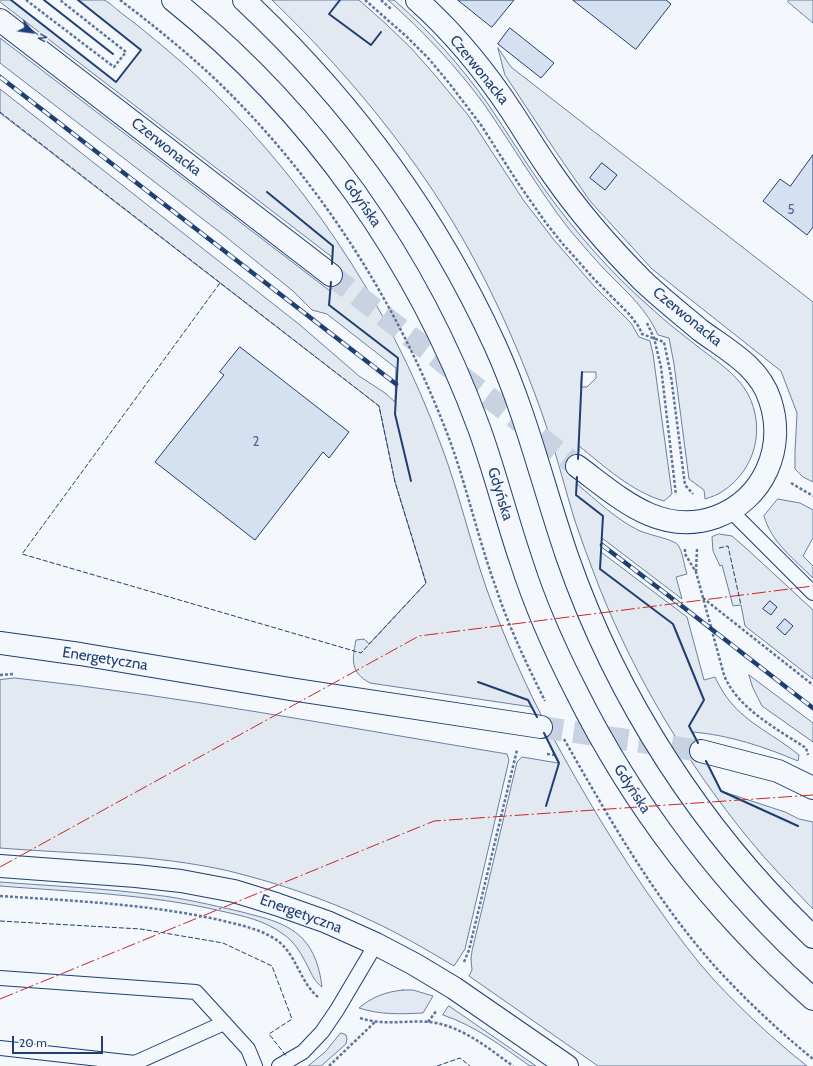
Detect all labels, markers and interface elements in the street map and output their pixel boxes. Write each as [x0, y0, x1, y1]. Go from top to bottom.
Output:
north arrow [12, 12, 52, 52]
text: N [34, 31, 51, 45]
street label: Czerwonacka [446, 32, 512, 108]
street label: Czerwonacka [127, 114, 205, 180]
street label: Gdyńska [339, 176, 385, 230]
house number: 5 [787, 202, 795, 218]
street label: Czerwonacka [649, 284, 725, 350]
house number: 2 [253, 434, 259, 450]
street label: Gdyńska [483, 465, 517, 523]
street label: Energetyczna [61, 643, 149, 675]
street label: Gdyńska [610, 761, 654, 817]
street label: Energetyczna [258, 891, 344, 937]
scale bar [14, 1028, 105, 1054]
text: 20 m [19, 1035, 47, 1050]

